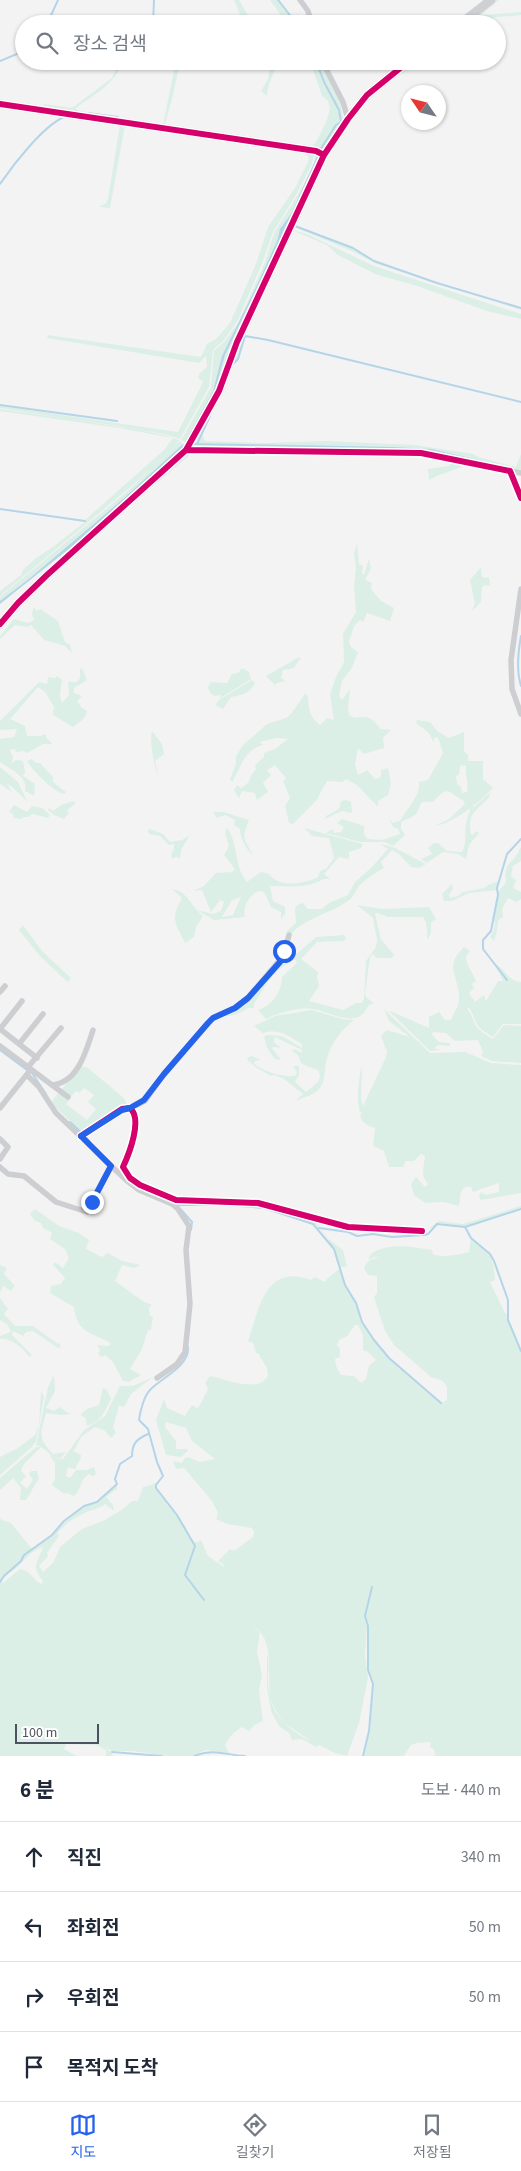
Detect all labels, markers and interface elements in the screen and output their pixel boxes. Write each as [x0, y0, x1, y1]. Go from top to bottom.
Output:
search box [15, 15, 506, 70]
icon: search [33, 29, 61, 57]
text: 장소 검색 [73, 31, 147, 58]
north arrow [401, 85, 446, 130]
route start [273, 940, 296, 963]
route end [81, 1191, 104, 1214]
scale bar [15, 1721, 99, 1744]
text: 100 m [22, 1723, 57, 1743]
text: 6 분 [20, 1775, 55, 1805]
text: 도보 · 440 m [421, 1779, 501, 1801]
icon: ahead [20, 1843, 48, 1871]
text: 직진 [67, 1845, 102, 1872]
text: 340 m [461, 1846, 501, 1868]
icon: left [20, 1913, 48, 1941]
text: 좌회전 [67, 1915, 119, 1942]
text: 50 m [469, 1916, 501, 1938]
icon: right [20, 1983, 48, 2011]
text: 우회전 [67, 1985, 119, 2012]
text: 50 m [469, 1986, 501, 2008]
icon: arrive [20, 2053, 48, 2081]
text: 목적지 도착 [67, 2055, 158, 2082]
tab: 지도 [69, 2111, 97, 2163]
tab: 길찾기 [236, 2111, 274, 2163]
tab: 저장됨 [413, 2111, 452, 2163]

